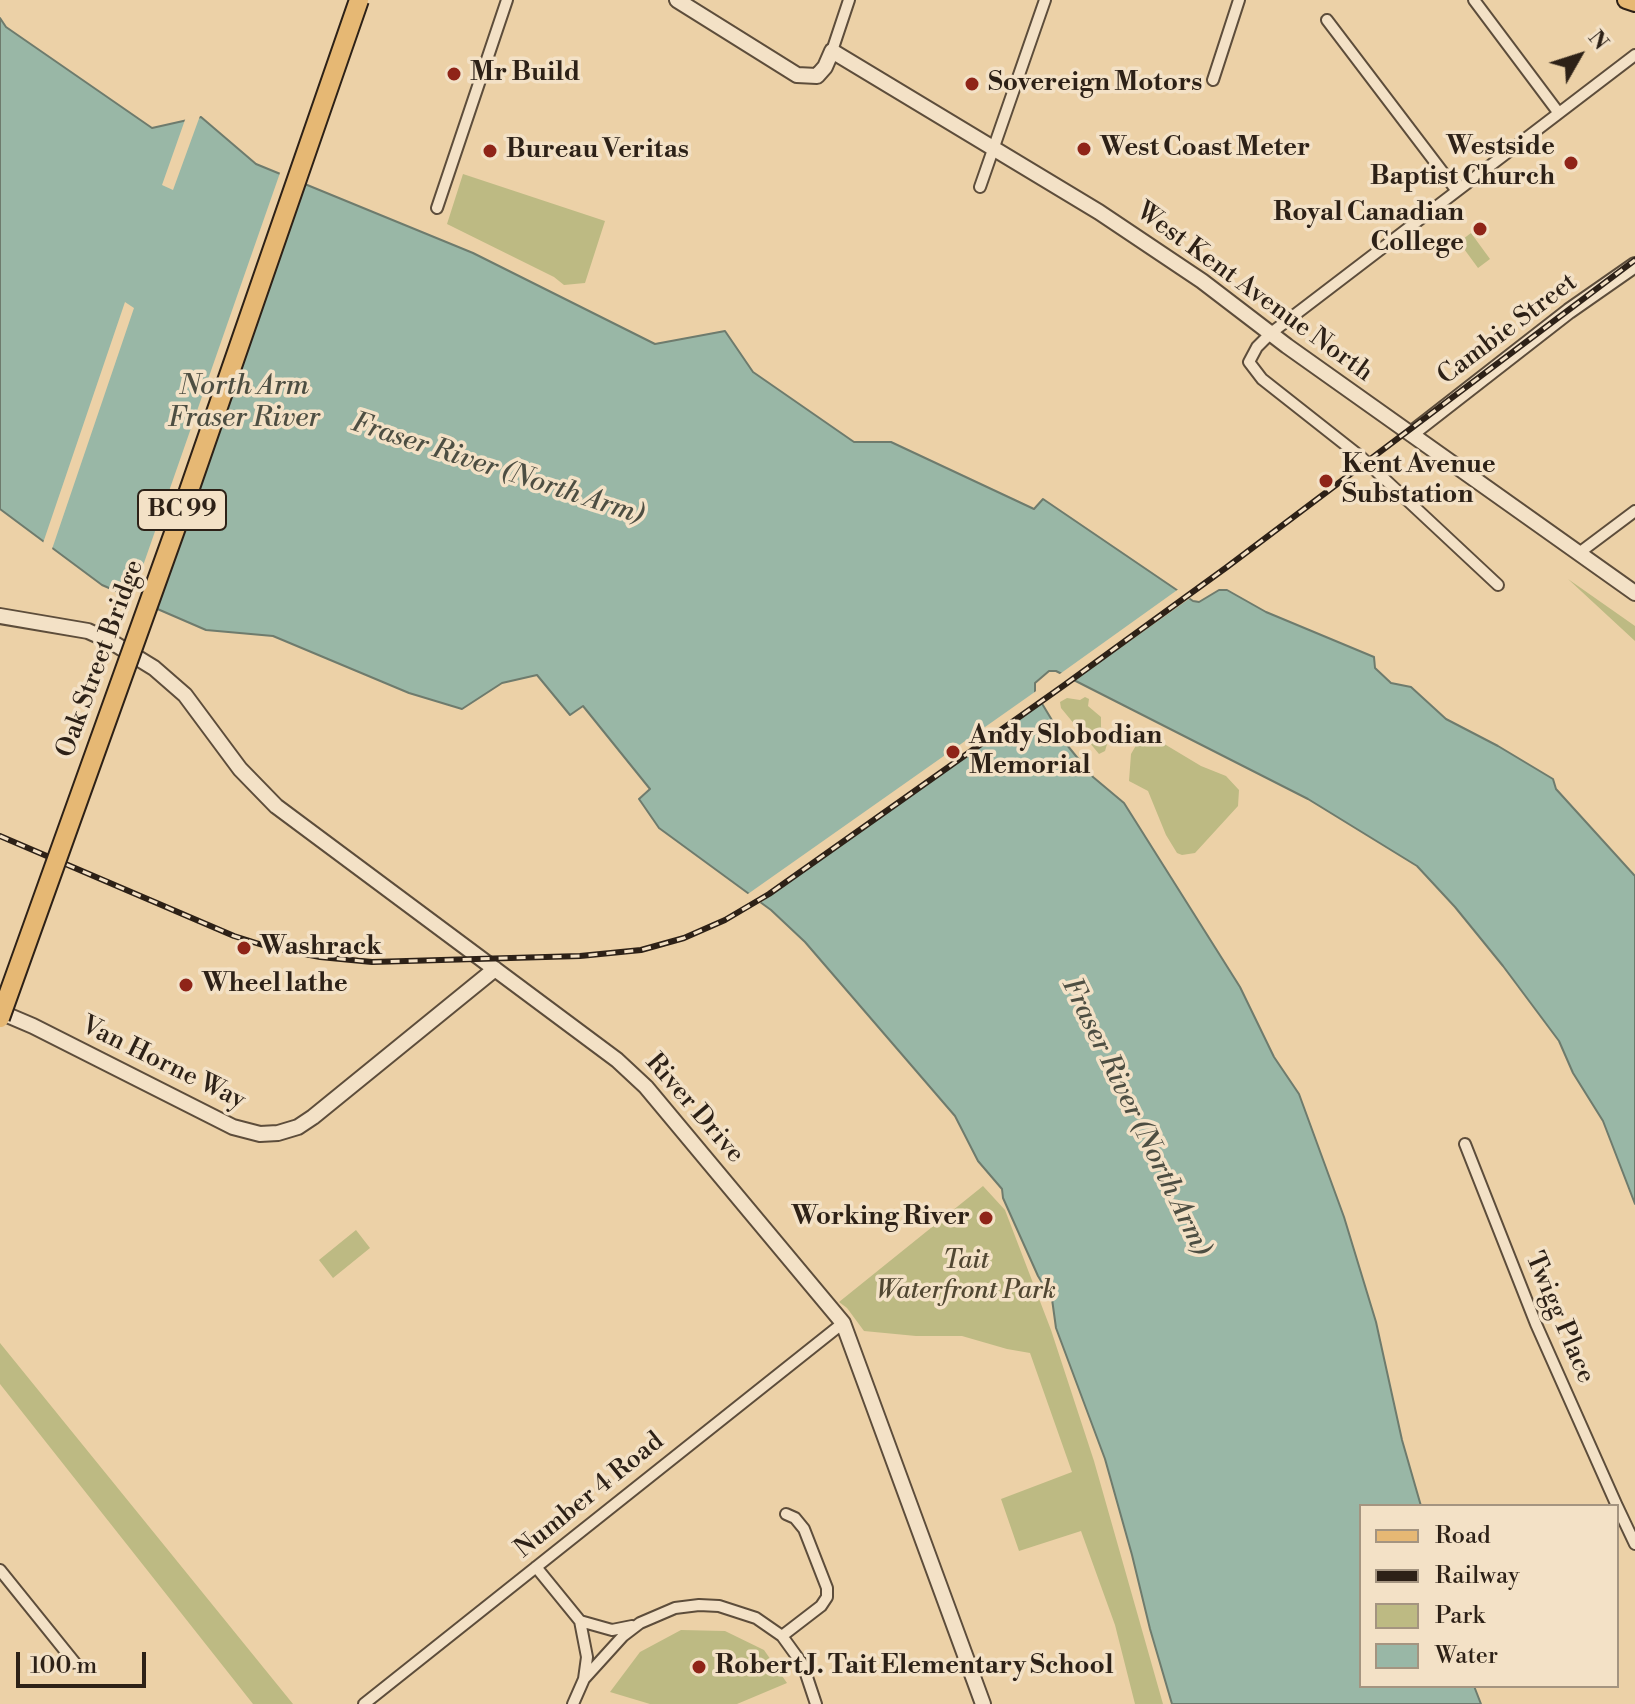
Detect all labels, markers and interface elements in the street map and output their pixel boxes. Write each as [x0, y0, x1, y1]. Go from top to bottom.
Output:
north arrow [1539, 16, 1619, 96]
text: N [1582, 25, 1614, 56]
place label: Mr Build [470, 58, 580, 90]
marker: Mr Build [445, 65, 463, 83]
place label: Sovereign Motors [988, 68, 1202, 100]
marker: Sovereign Motors [963, 75, 981, 93]
place label: Westside Baptist Church [1370, 132, 1555, 194]
place label: West Coast Meter [1100, 133, 1310, 165]
place label: Bureau Veritas [506, 135, 689, 167]
marker: West Coast Meter [1075, 140, 1093, 158]
marker: Bureau Veritas [481, 142, 499, 160]
marker: Westside Baptist Church [1562, 154, 1580, 172]
street label: West Kent Avenue North [1130, 197, 1378, 389]
place label: Royal Canadian College [1273, 198, 1464, 260]
marker: Royal Canadian College [1471, 220, 1489, 238]
street label: Cambie Street [1432, 268, 1584, 392]
water label: North Arm Fraser River [168, 370, 320, 436]
water label: Fraser River (North Arm) [347, 407, 647, 533]
place label: Kent Avenue Substation [1342, 450, 1496, 512]
marker: Kent Avenue Substation [1317, 472, 1335, 490]
road number: BC 99 [138, 490, 226, 530]
street label: Oak Street Bridge [51, 556, 151, 762]
place label: Andy Slobodian Memorial [969, 721, 1162, 782]
marker: Andy Slobodian Memorial [944, 743, 962, 761]
place label: Washrack [260, 932, 382, 964]
marker: Washrack [235, 939, 253, 957]
place label: Wheel lathe [202, 969, 348, 1001]
water label: Fraser River (North Arm) [1053, 973, 1217, 1261]
marker: Wheel lathe [177, 976, 195, 994]
street label: Van Horne Way [76, 1011, 250, 1117]
street label: River Drive [638, 1048, 750, 1170]
place label: Working River [791, 1202, 970, 1234]
marker: Working River [977, 1209, 995, 1227]
park label: Tait Waterfront Park [876, 1246, 1056, 1308]
street label: Twigg Place [1517, 1248, 1601, 1388]
street label: Number 4 Road [509, 1427, 671, 1565]
legend [1359, 1504, 1619, 1688]
text: Road [1435, 1521, 1491, 1551]
text: Railway [1435, 1561, 1520, 1591]
text: Park [1435, 1601, 1485, 1631]
scale bar [20, 1636, 150, 1686]
text: Water [1435, 1641, 1498, 1671]
text: 100 m [30, 1651, 97, 1681]
place label: Robert J. Tait Elementary School [715, 1651, 1113, 1683]
marker: Robert J. Tait Elementary School [690, 1658, 708, 1676]

